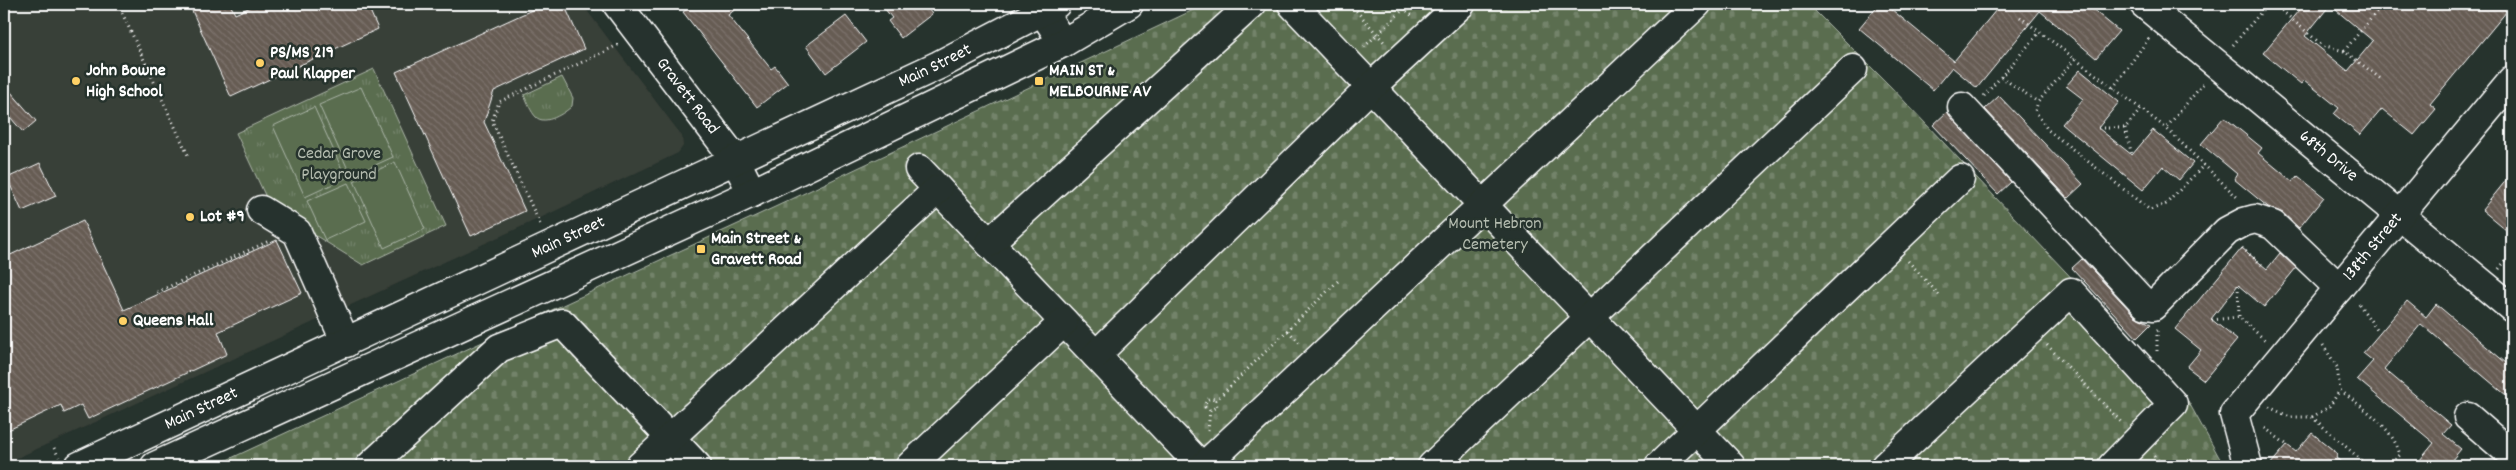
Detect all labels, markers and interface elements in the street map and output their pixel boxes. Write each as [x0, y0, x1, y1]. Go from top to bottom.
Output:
street label: Main Street [895, 37, 976, 95]
place label: PS/MS 219 Paul Klapper [270, 41, 355, 87]
street label: Gravett Road [650, 53, 725, 140]
marker: PS/MS 219 Paul Klapper [254, 57, 266, 69]
place label: John Bowne High School [86, 59, 166, 105]
place label: MAIN ST & MELBOURNE AV [1049, 59, 1151, 105]
marker: John Bowne High School [70, 75, 82, 87]
marker: MAIN ST & MELBOURNE AV [1033, 75, 1045, 87]
street label: 68th Drive [2293, 124, 2363, 188]
park label: Cedar Grove Playground [297, 142, 381, 188]
place label: Lot #9 [200, 205, 245, 230]
street label: 138th Street [2337, 207, 2409, 287]
street label: Main Street [528, 210, 610, 266]
marker: Lot #9 [184, 211, 196, 223]
park label: Mount Hebron Cemetery [1448, 212, 1542, 258]
place label: Main Street & Gravett Road [711, 227, 802, 273]
marker: Main Street & Gravett Road [695, 243, 707, 255]
place label: Queens Hall [133, 309, 214, 334]
marker: Queens Hall [117, 315, 129, 327]
street label: Main Street [160, 381, 243, 437]

